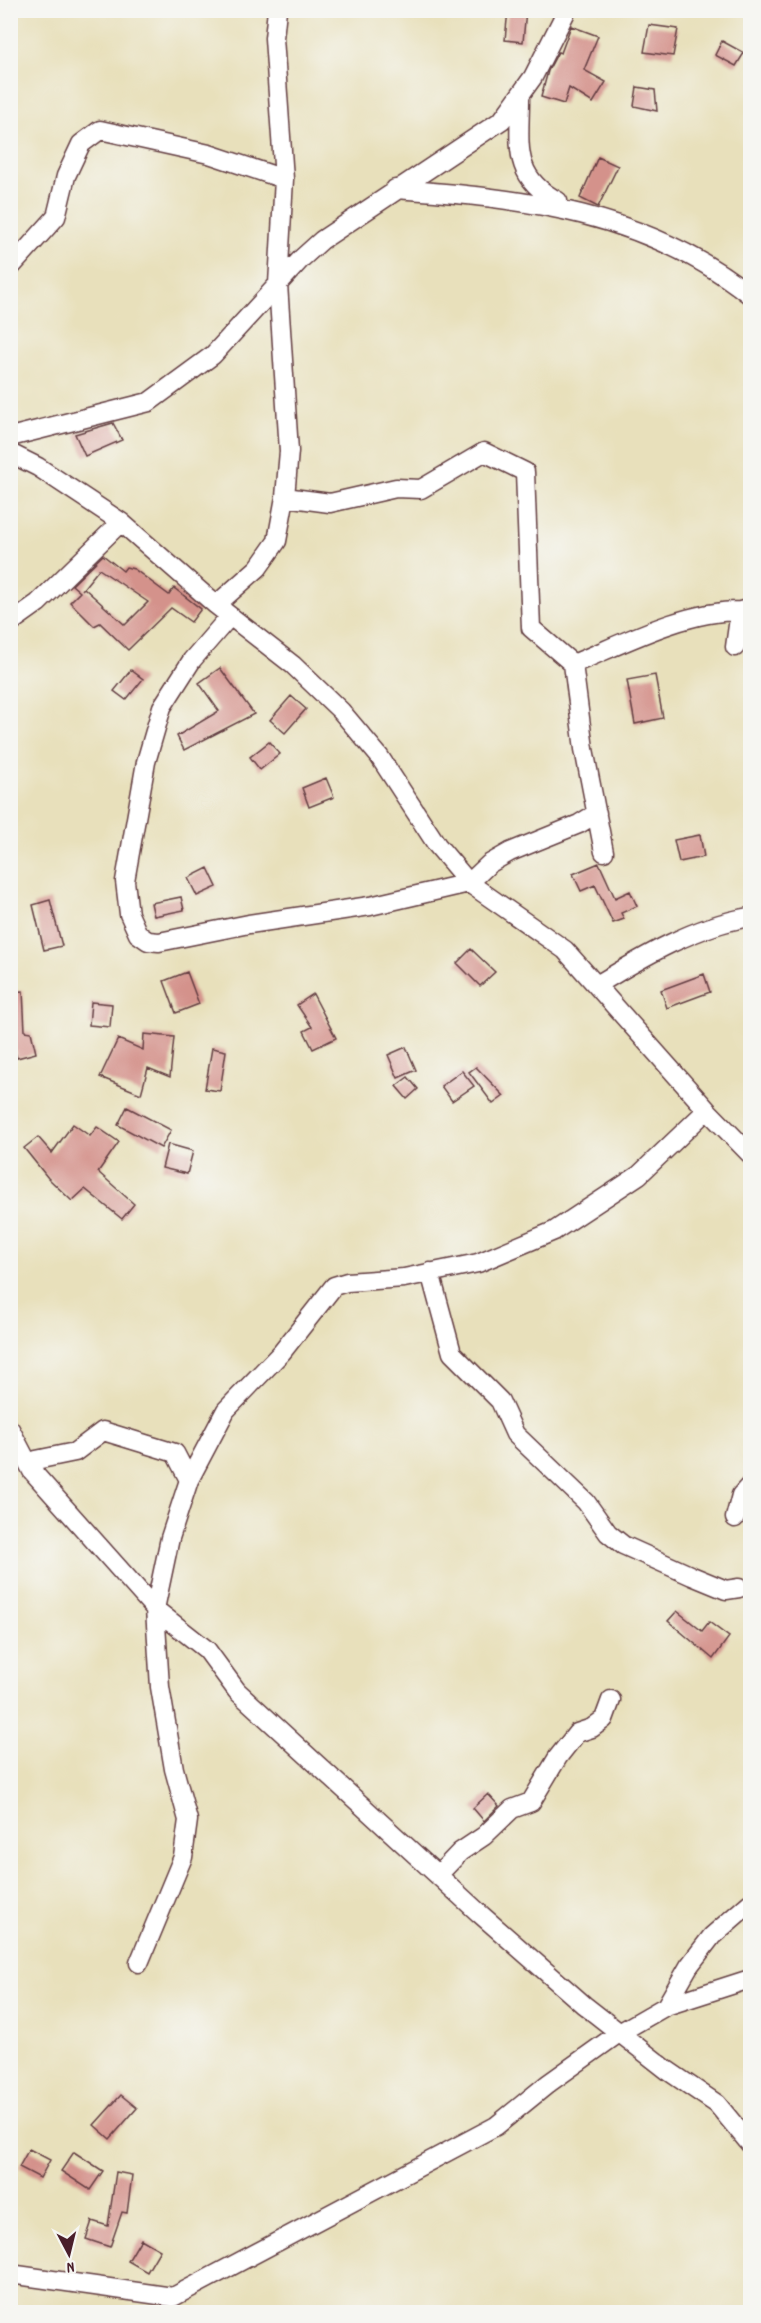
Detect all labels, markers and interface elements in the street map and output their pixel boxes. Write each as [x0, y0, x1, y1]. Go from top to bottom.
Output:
north arrow [39, 2224, 99, 2284]
text: N [65, 2255, 76, 2278]

